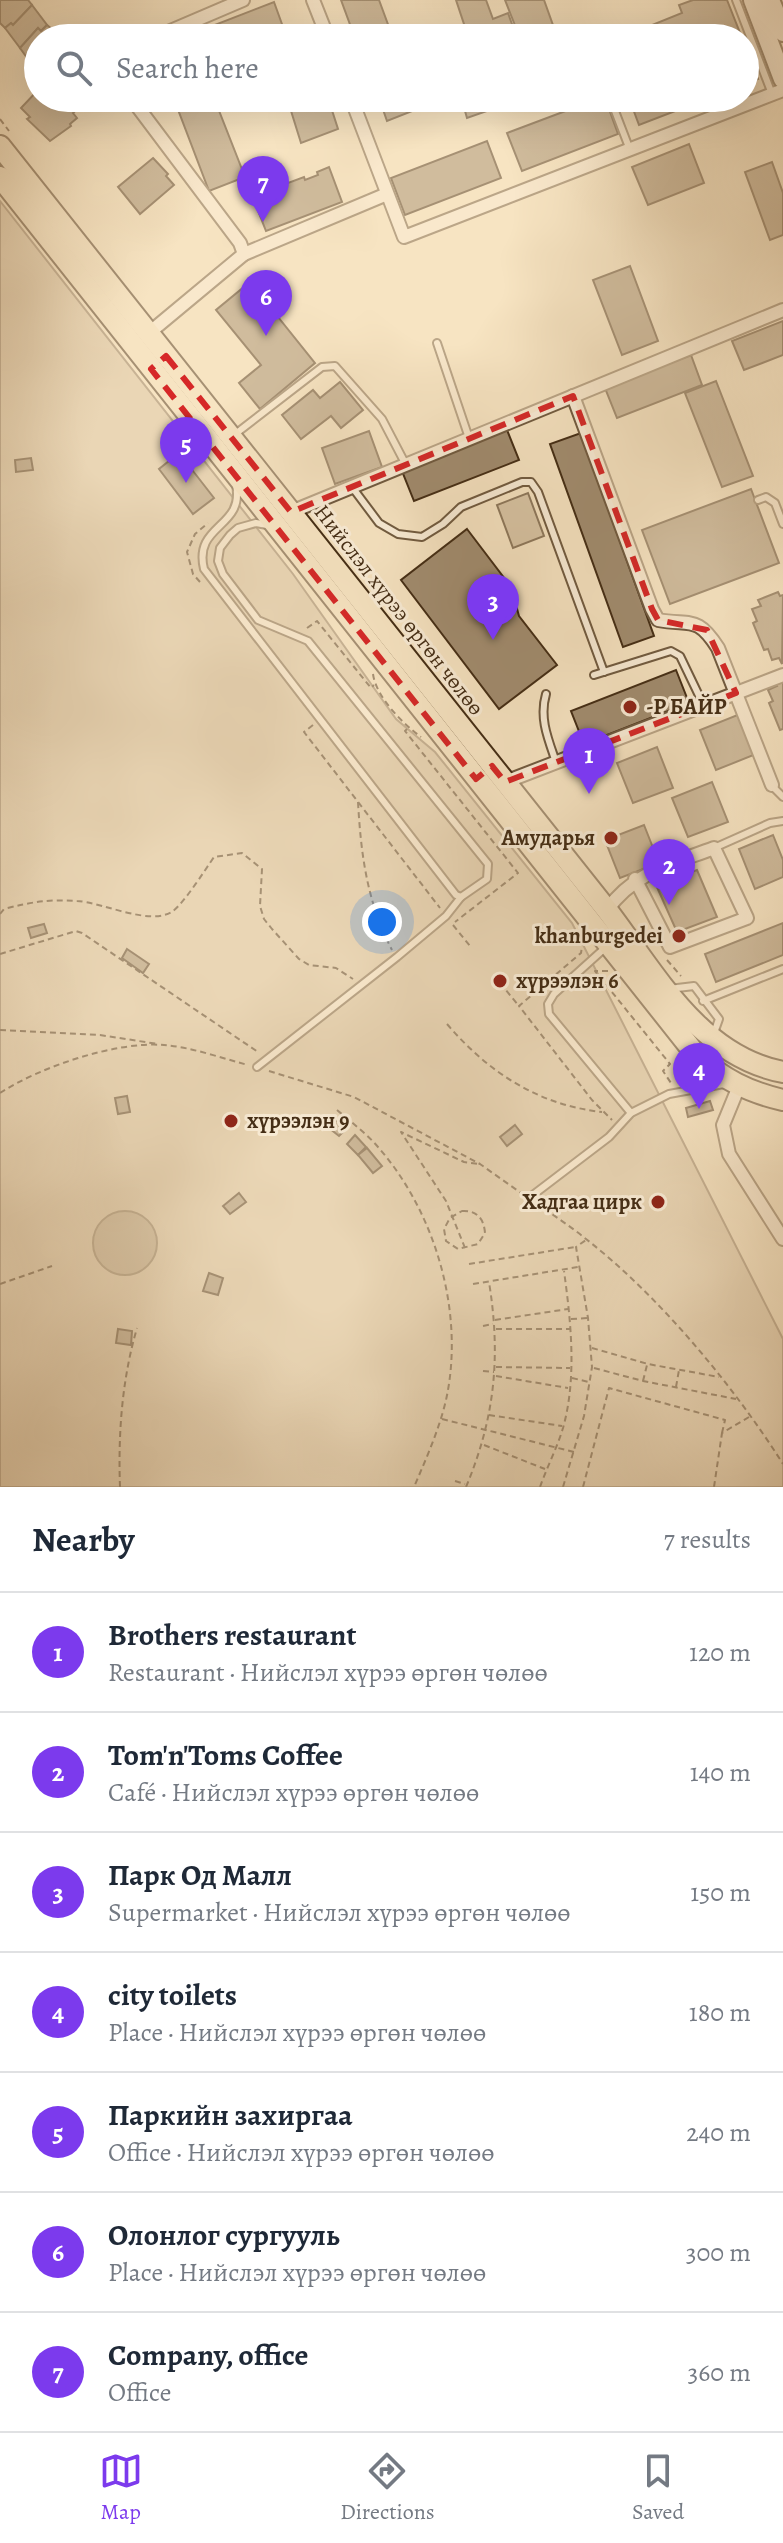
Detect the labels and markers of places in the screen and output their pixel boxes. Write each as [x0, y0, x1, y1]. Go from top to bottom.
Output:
pin: 7 [237, 156, 289, 222]
pin: 6 [240, 270, 292, 336]
pin: 5 [160, 417, 212, 483]
pin: 3 [467, 574, 519, 640]
place label: -Р БАЙР [646, 692, 727, 722]
marker: -Р БАЙР [621, 698, 639, 716]
pin: 1 [563, 728, 615, 794]
place label: Амударья [501, 823, 595, 853]
marker: Амударья [602, 829, 620, 847]
pin: 2 [643, 839, 695, 905]
place label: khanburgedei [535, 921, 663, 951]
marker: khanburgedei [670, 927, 688, 945]
place label: хүрээлэн 6 [516, 966, 618, 996]
marker: хүрээлэн 6 [491, 972, 509, 990]
pin: 4 [673, 1043, 725, 1109]
place label: хүрээлэн 9 [247, 1106, 349, 1136]
marker: хүрээлэн 9 [222, 1112, 240, 1130]
place label: Хадгаа цирк [522, 1187, 642, 1217]
marker: Хадгаа цирк [649, 1193, 667, 1211]

